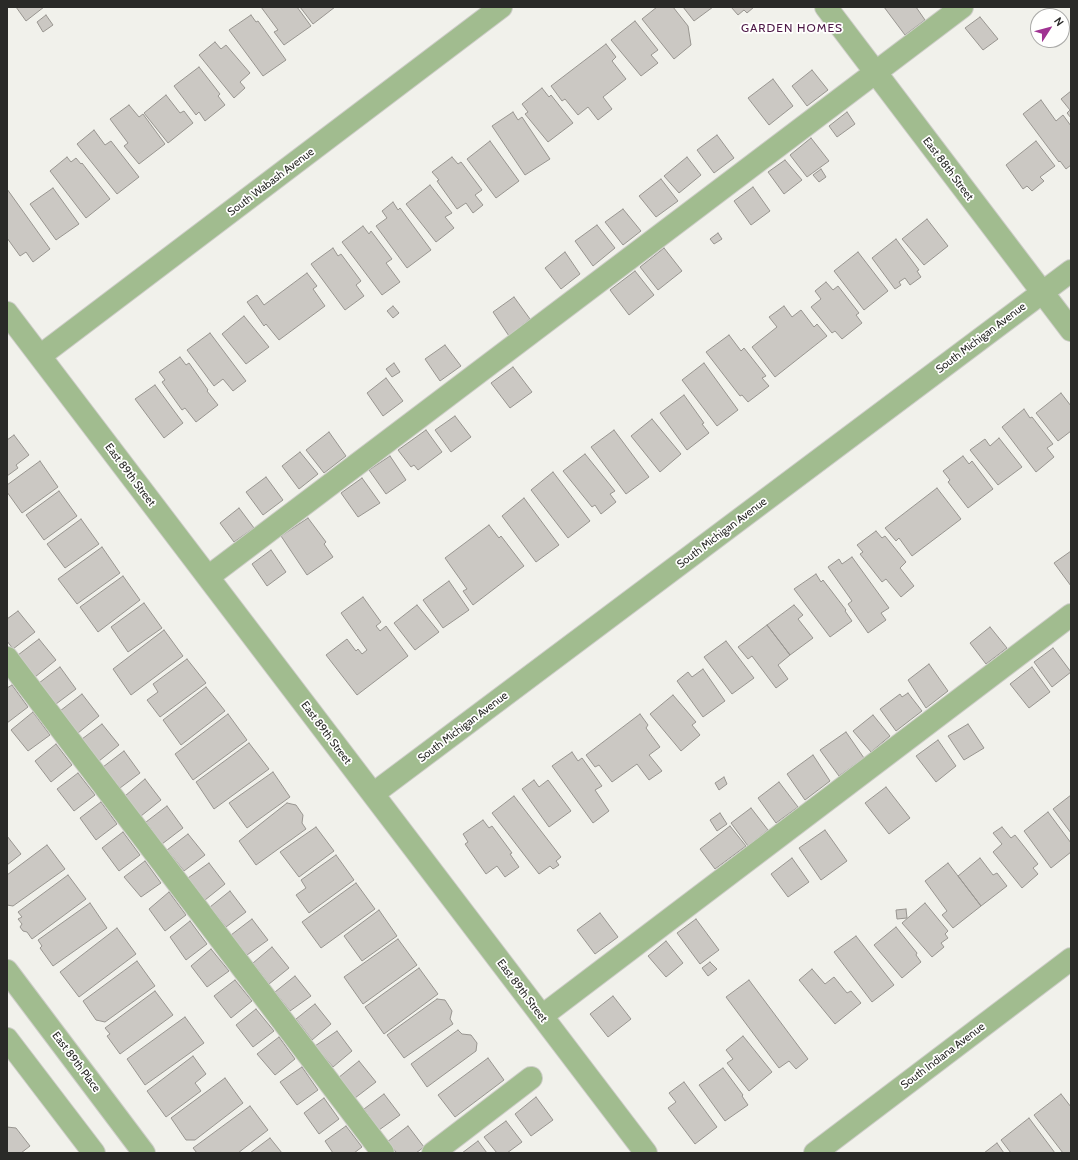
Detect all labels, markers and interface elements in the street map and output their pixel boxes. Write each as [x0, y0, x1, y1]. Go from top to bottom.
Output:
north arrow [1030, 8, 1070, 48]
text: N [1051, 14, 1067, 29]
district label: GARDEN HOMES [741, 21, 843, 35]
street label: East 88th Street [920, 135, 976, 203]
street label: South Wabash Avenue [225, 145, 317, 219]
street label: South Michigan Avenue [933, 300, 1029, 376]
street label: East 89th Street [102, 441, 158, 509]
street label: South Michigan Avenue [674, 495, 770, 571]
street label: South Michigan Avenue [415, 689, 511, 765]
street label: East 89th Street [298, 699, 354, 767]
street label: East 89th Street [494, 957, 550, 1025]
street label: South Indiana Avenue [898, 1020, 988, 1092]
street label: East 89th Place [49, 1029, 103, 1095]

